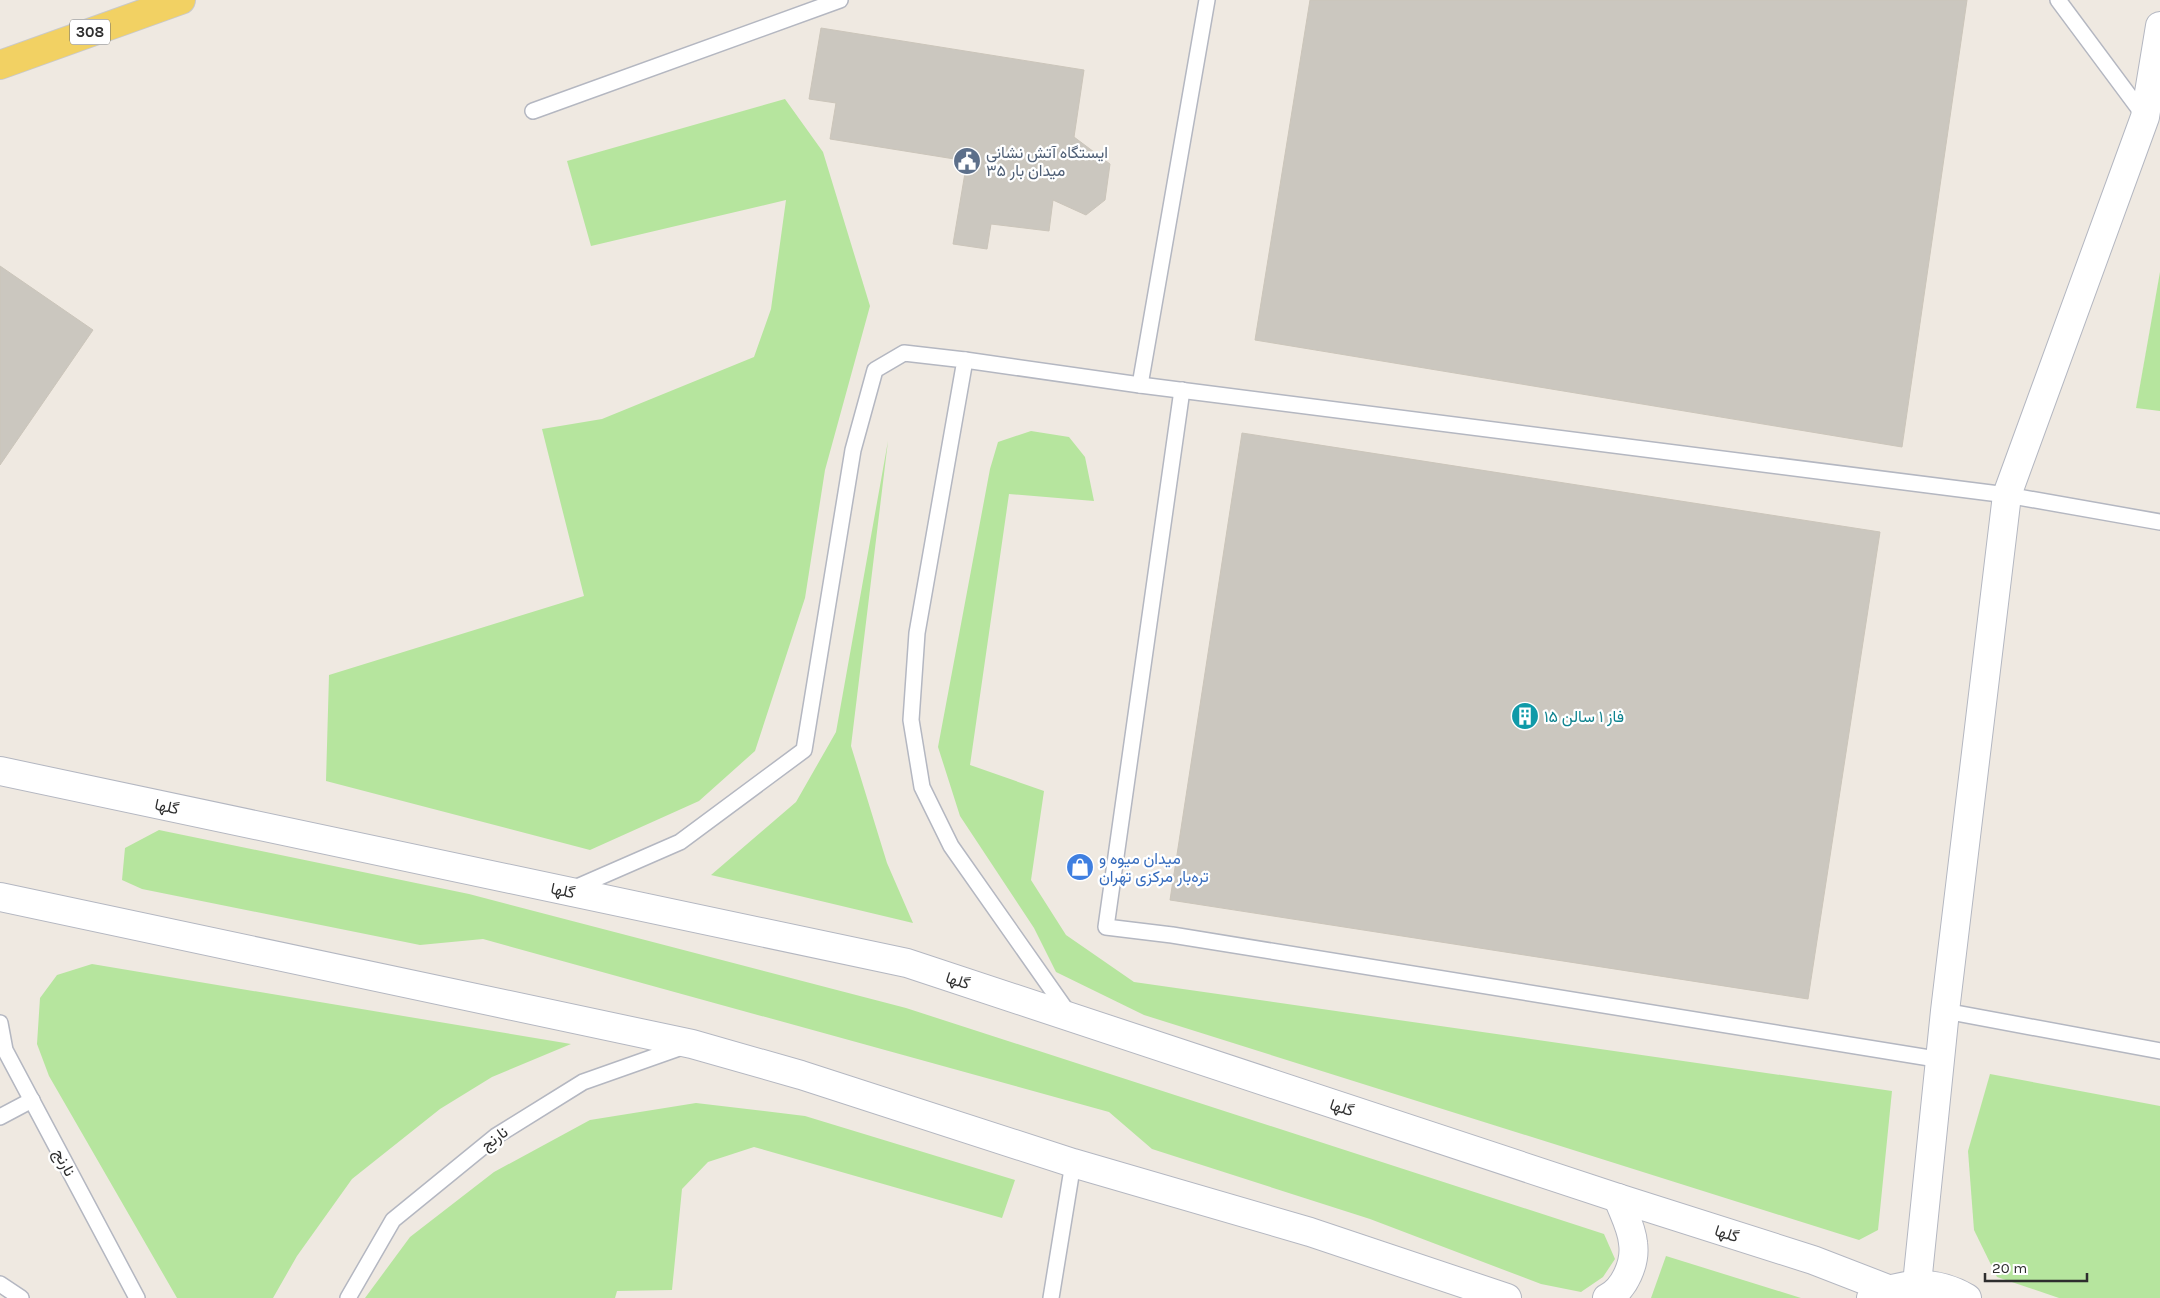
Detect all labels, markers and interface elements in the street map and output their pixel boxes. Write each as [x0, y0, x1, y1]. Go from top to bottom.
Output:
road number: 308 [70, 20, 110, 44]
place label: ایستگاه آتش نشانی ۳۵ میدان بار [986, 143, 1108, 181]
public building icon: ایستگاه آتش نشانی ۳۵ میدان بار [952, 146, 982, 176]
building icon: فاز ۱ سالن ۱۵ [1510, 701, 1540, 731]
place label: فاز ۱ سالن ۱۵ [1544, 707, 1624, 727]
street label: گلها [153, 795, 181, 819]
place label: میدان میوه و تره‌بار مرکزی تهران [1099, 849, 1209, 887]
shop icon: میدان میوه و تره‌بار مرکزی تهران [1065, 852, 1095, 882]
street label: گلها [549, 879, 577, 903]
street label: گلها [943, 968, 972, 994]
street label: گلها [1327, 1095, 1356, 1121]
street label: نارنج [477, 1122, 513, 1156]
street label: نارنج [48, 1145, 80, 1180]
street label: گلها [1712, 1221, 1741, 1247]
scale bar [1985, 1250, 2088, 1282]
text: 20 m [1992, 1259, 2027, 1277]

